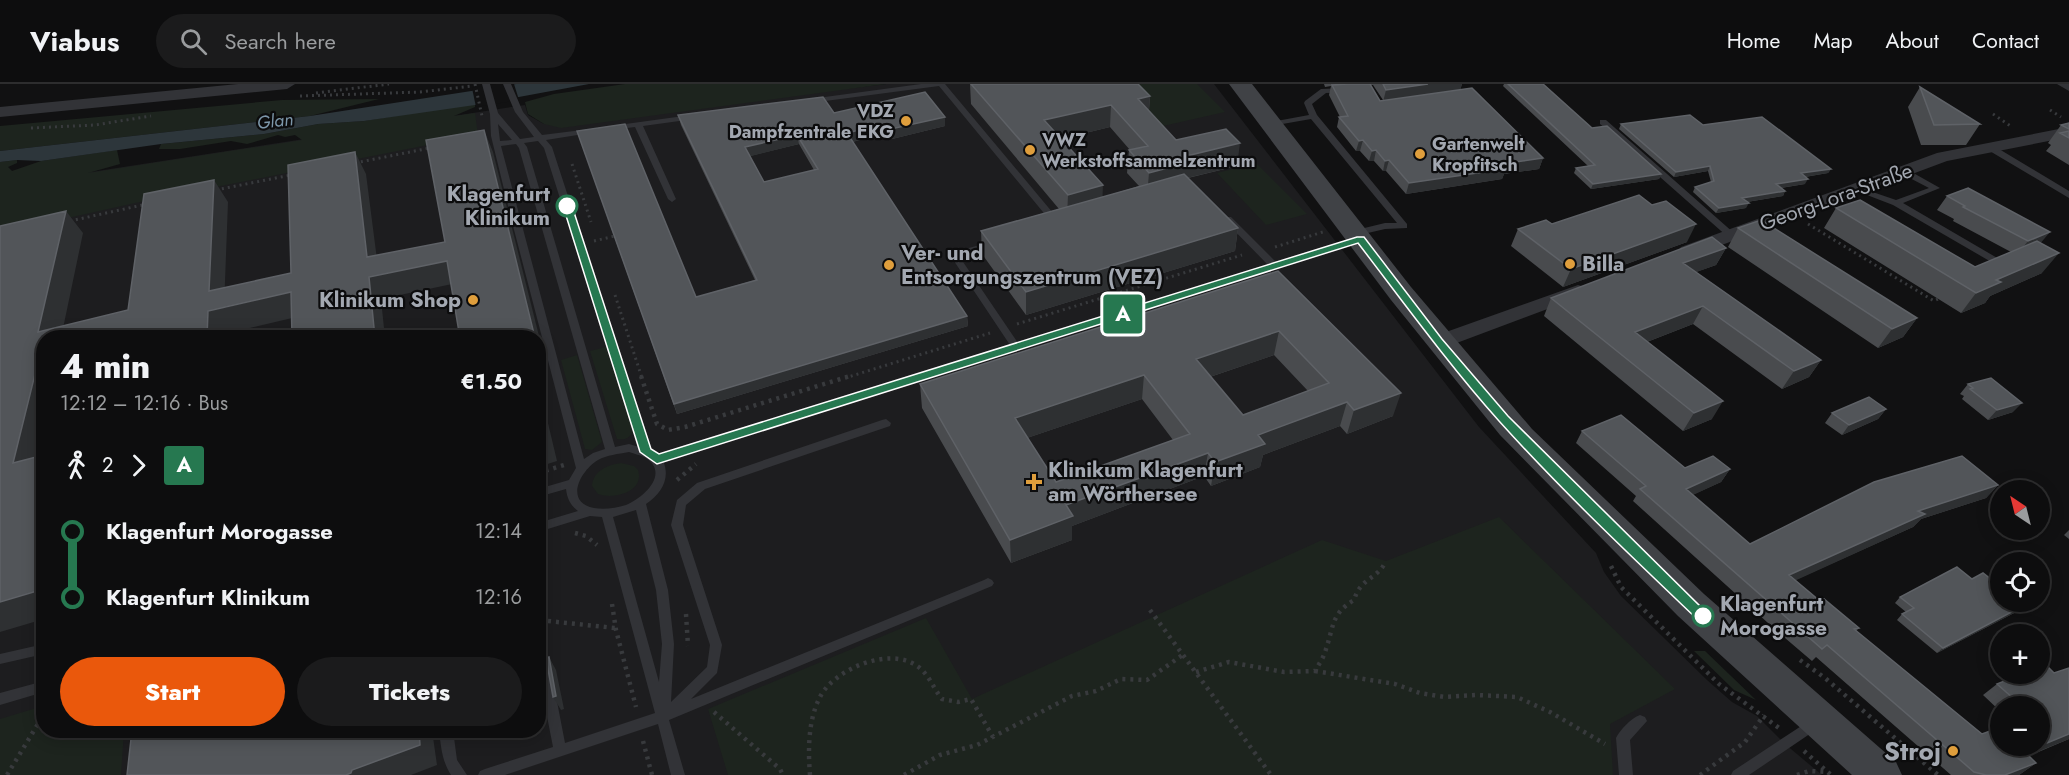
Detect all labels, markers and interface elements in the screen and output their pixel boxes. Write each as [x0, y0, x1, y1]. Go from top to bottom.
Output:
search box [156, 14, 576, 68]
text: Viabus [30, 21, 120, 62]
icon: search [177, 25, 210, 58]
text: Search here [225, 25, 336, 57]
text: Home [1727, 26, 1780, 56]
text: Map [1813, 26, 1853, 56]
text: About [1886, 26, 1939, 56]
text: Contact [1972, 26, 2039, 56]
place label: VDZ Dampfzentrale EKG [729, 98, 894, 145]
water label: Glan [255, 106, 295, 136]
marker: VDZ Dampfzentrale EKG [899, 114, 913, 128]
place label: VWZ Werkstoffsammelzentrum [1041, 127, 1255, 174]
place label: Gartenwelt Kropfitsch [1432, 131, 1525, 178]
marker: VWZ Werkstoffsammelzentrum [1023, 143, 1037, 157]
marker: Gartenwelt Kropfitsch [1413, 147, 1427, 161]
street label: Georg-Lora-Straße [1755, 155, 1917, 239]
place label: Klagenfurt Klinikum [447, 179, 550, 233]
marker: Klagenfurt Klinikum [556, 195, 578, 217]
place label: Ver- und Entsorgungszentrum (VEZ) [900, 238, 1163, 292]
place label: Billa [1582, 249, 1624, 279]
marker: Billa [1563, 257, 1577, 271]
marker: Ver- und Entsorgungszentrum (VEZ) [882, 258, 896, 272]
place label: Klinikum Shop [319, 285, 461, 315]
marker: Klinikum Shop [466, 293, 480, 307]
line badge: A [1104, 294, 1142, 334]
text: A [1115, 299, 1131, 329]
text: 4 min [60, 343, 150, 390]
text: €1.50 [461, 365, 522, 397]
text: 12:12 – 12:16 · Bus [60, 389, 228, 418]
icon: walk [60, 449, 93, 482]
icon: forward [122, 449, 155, 482]
text: A [176, 450, 192, 480]
text: 2 [102, 451, 113, 480]
place label: Klinikum Klagenfurt am Wörthersee [1048, 455, 1243, 509]
marker: Klinikum Klagenfurt am Wörthersee [1025, 473, 1043, 491]
north arrow [1990, 480, 2050, 540]
map controls [1990, 480, 2050, 756]
text: Klagenfurt Morogasse [106, 515, 333, 547]
text: 12:14 [475, 517, 522, 546]
button: locate [1990, 552, 2050, 612]
text: Klagenfurt Klinikum [106, 581, 310, 613]
text: 12:16 [475, 583, 522, 612]
place label: Klagenfurt Morogasse [1720, 589, 1827, 643]
marker: Klagenfurt Morogasse [1692, 605, 1714, 627]
button: + [1990, 624, 2050, 684]
button: Start [60, 657, 285, 726]
button: Tickets [297, 657, 522, 726]
button: − [1990, 696, 2050, 756]
place label: Stroj [1884, 732, 1941, 770]
marker: Stroj [1946, 744, 1960, 758]

